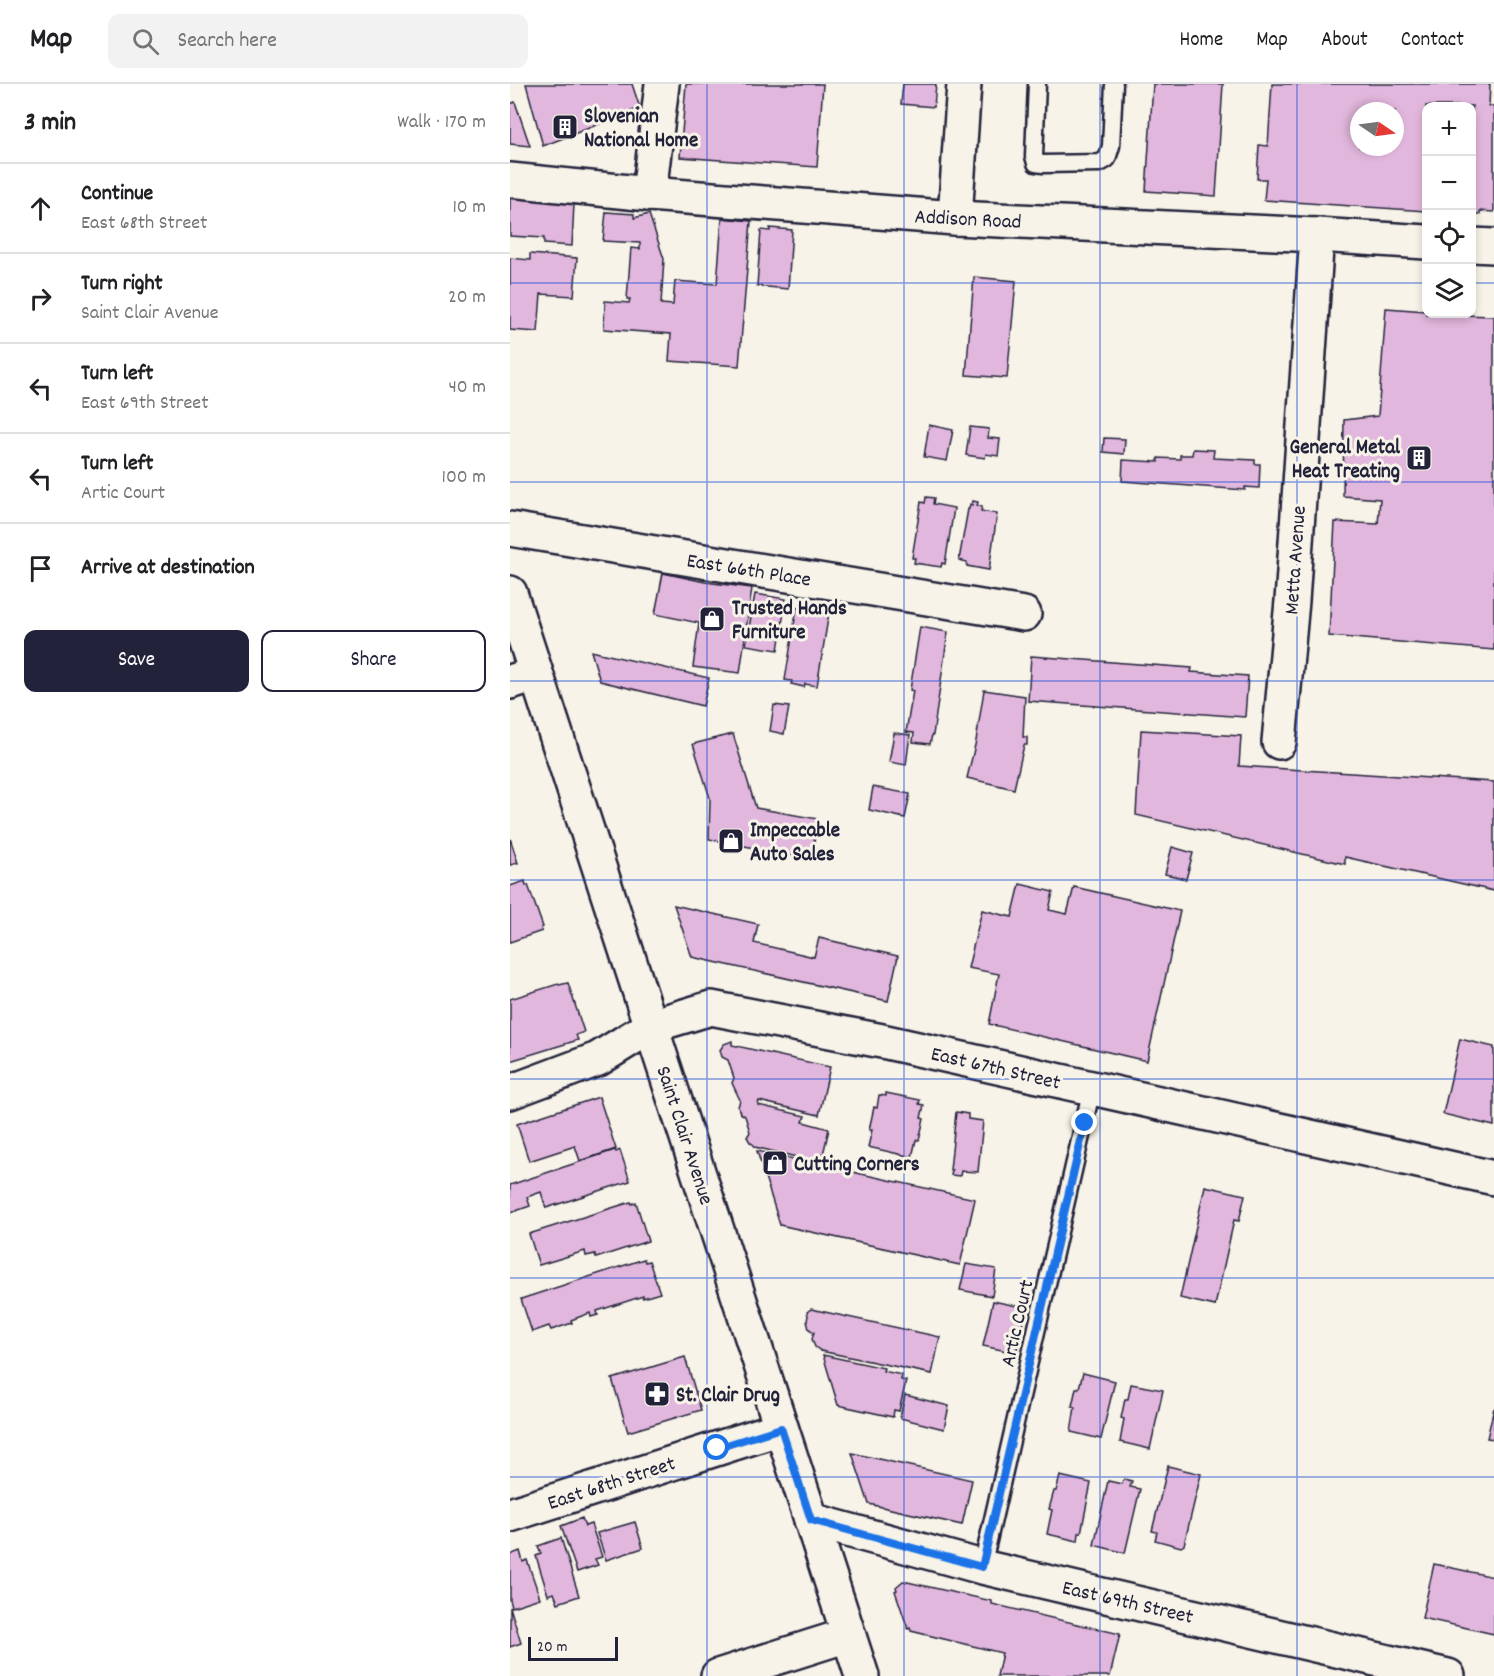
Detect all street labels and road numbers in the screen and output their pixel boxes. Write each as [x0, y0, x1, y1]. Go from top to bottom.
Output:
street label: Addison Road [914, 203, 1022, 239]
street label: Metta Avenue [1278, 505, 1316, 616]
street label: East 66th Place [684, 547, 813, 597]
street label: East 67th Street [927, 1040, 1063, 1099]
street label: Saint Clair Avenue [647, 1063, 720, 1209]
street label: Artic Court [994, 1277, 1044, 1370]
street label: East 68th Street [544, 1450, 680, 1520]
street label: East 69th Street [1059, 1574, 1196, 1634]

